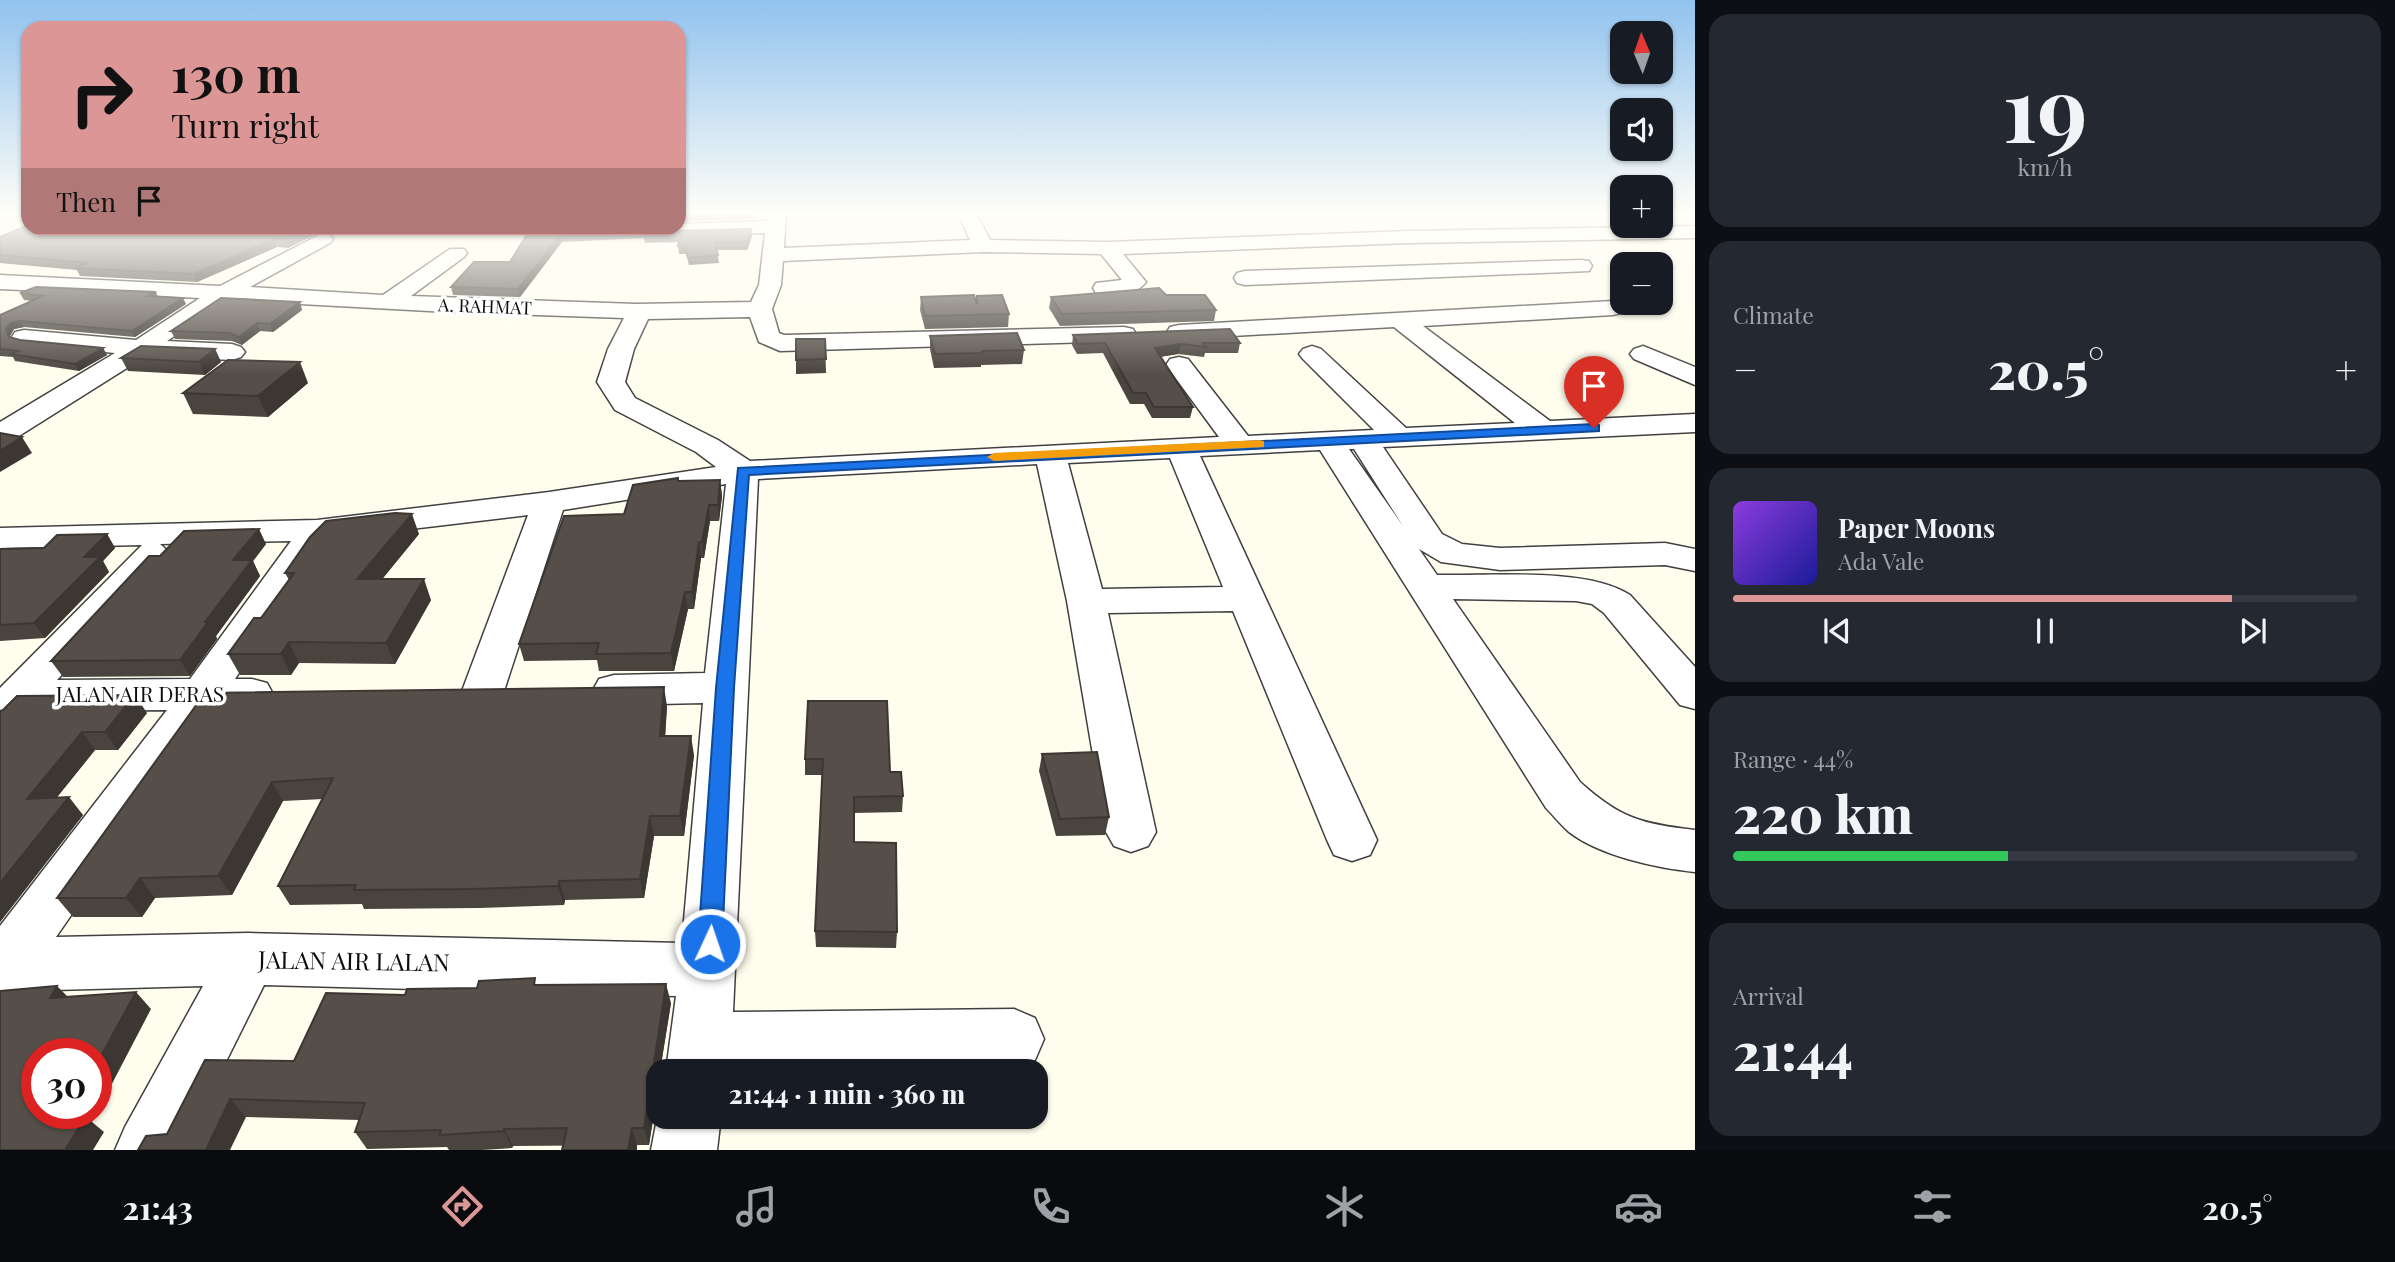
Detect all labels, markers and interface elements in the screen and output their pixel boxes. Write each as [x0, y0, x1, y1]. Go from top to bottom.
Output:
north arrow [1610, 21, 1673, 84]
map controls [1610, 21, 1673, 315]
text: 130 m [171, 40, 301, 105]
text: 19 [2002, 45, 2088, 166]
icon: right [56, 49, 147, 140]
button: sound [1610, 98, 1673, 161]
text: Turn right [171, 103, 319, 146]
text: km/h [2017, 151, 2073, 182]
button: + [1610, 175, 1673, 238]
icon: arrive [130, 182, 168, 220]
text: Then [56, 184, 116, 219]
button: − [1610, 252, 1673, 315]
street label: A. RAHMAT [437, 292, 532, 320]
text: Climate [1733, 299, 1814, 330]
text: 20.5° [1988, 334, 2104, 403]
text: − [1733, 343, 1758, 394]
text: + [2335, 343, 2357, 394]
pin [1564, 356, 1624, 428]
icon: arrive [1575, 367, 1613, 405]
text: Paper Moons [1838, 510, 1995, 545]
text: Ada Vale [1838, 545, 1925, 576]
icon: previous [1818, 612, 1856, 650]
icon: pause [2026, 612, 2064, 650]
icon: next [2234, 612, 2272, 650]
street label: JALAN AIR DERAS [55, 679, 224, 707]
text: Range · 44% [1733, 743, 1853, 774]
text: 220 km [1733, 778, 1913, 847]
position arrow [673, 907, 747, 981]
street label: JALAN AIR LALAN [257, 942, 450, 978]
text: Arrival [1733, 980, 1804, 1011]
text: 21:44 [1733, 1015, 1853, 1084]
speed limit sign: 30 [21, 1038, 112, 1129]
text: 21:44 · 1 min · 360 m [729, 1076, 965, 1111]
icon: directions [438, 1182, 487, 1231]
icon: music [732, 1182, 781, 1231]
icon: phone [1026, 1182, 1075, 1231]
icon: climate [1320, 1182, 1369, 1231]
icon: car [1614, 1182, 1663, 1231]
icon: filters [1908, 1182, 1957, 1231]
text: 21:43 [123, 1185, 193, 1228]
text: 20.5° [2202, 1185, 2272, 1228]

